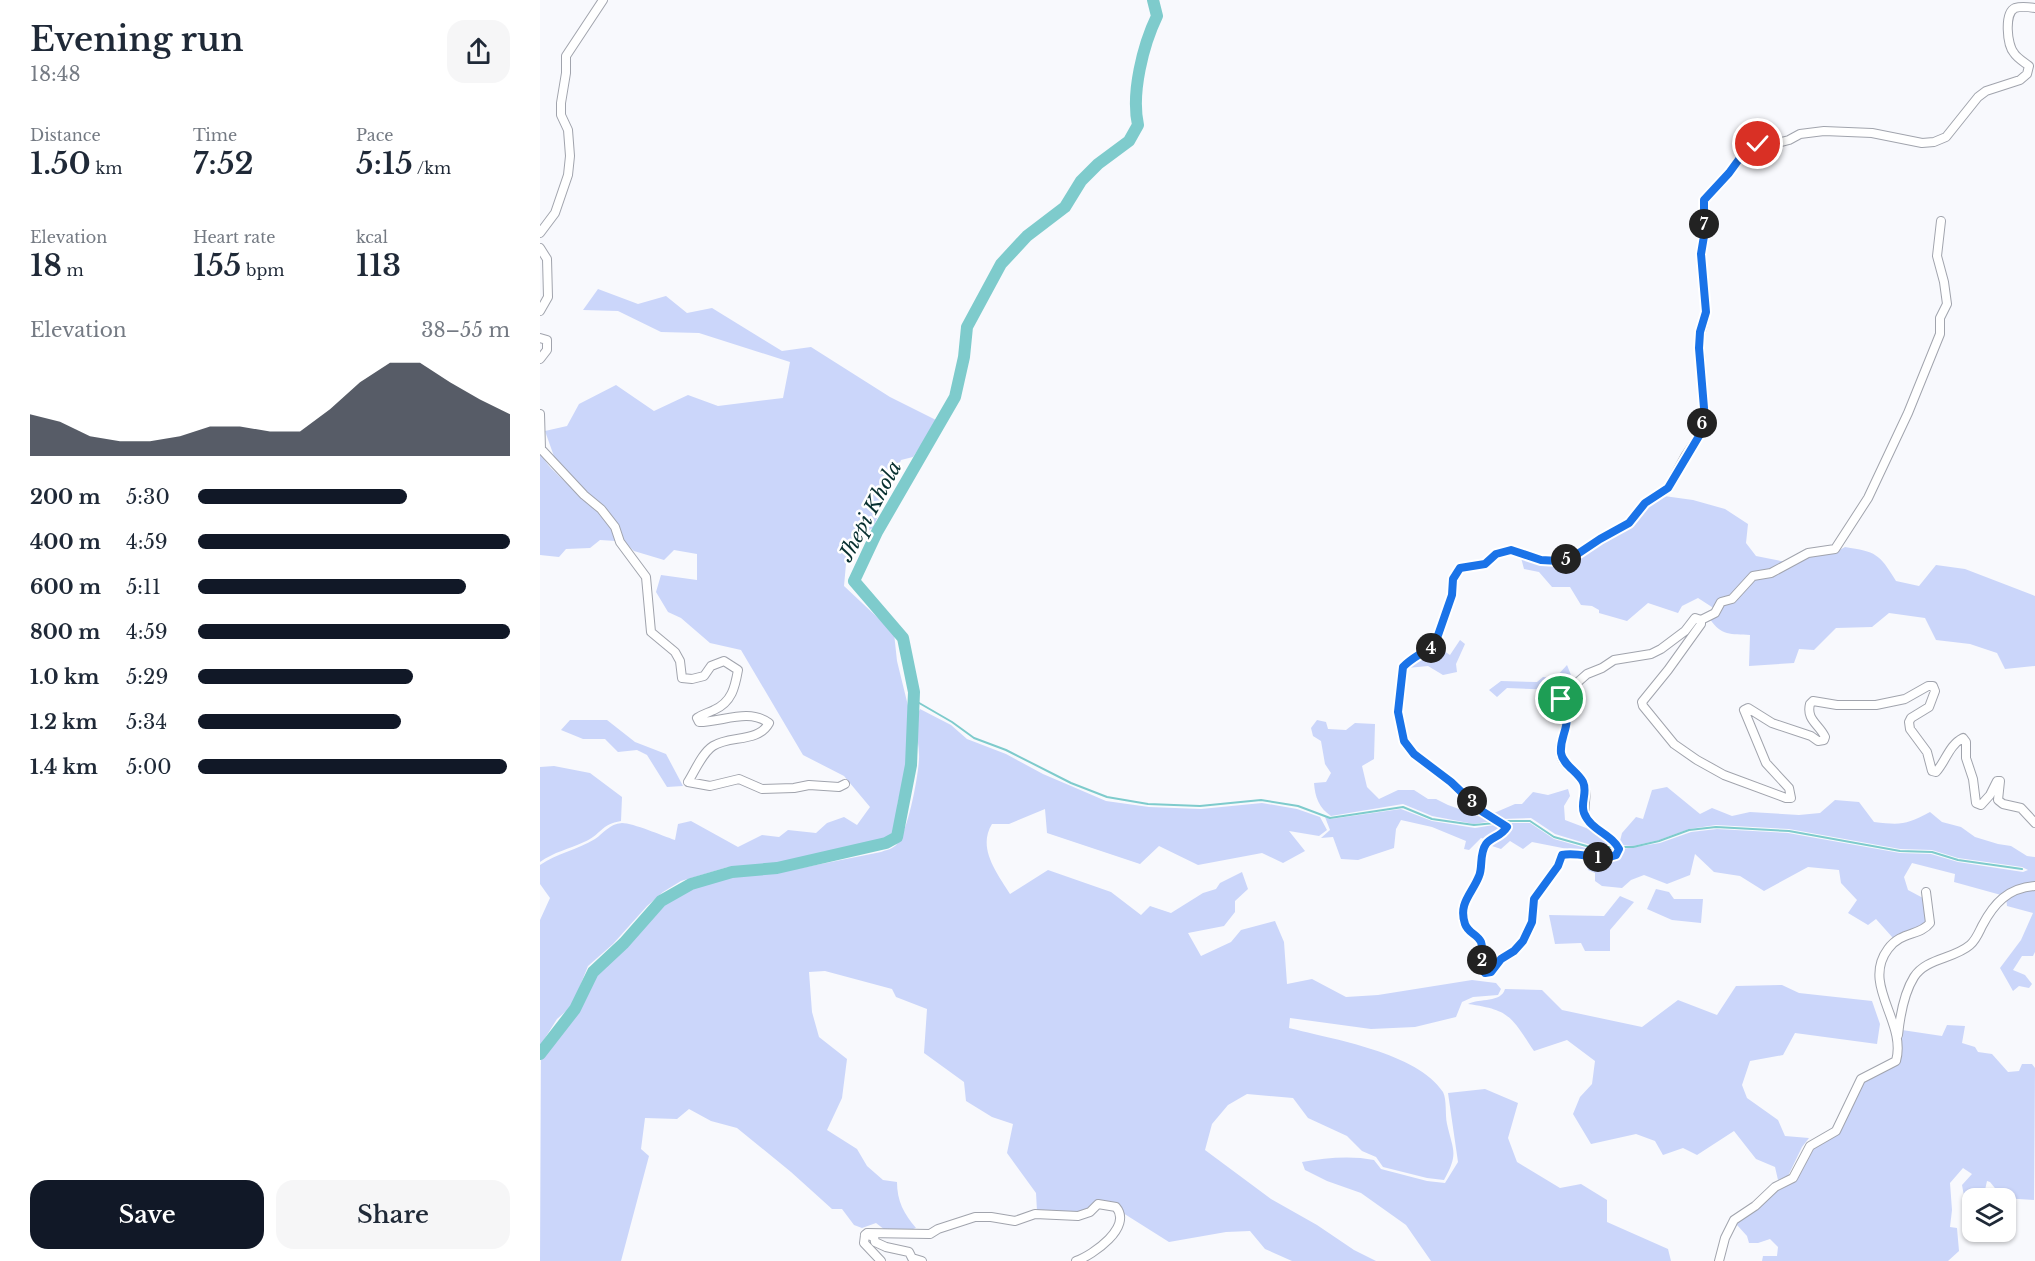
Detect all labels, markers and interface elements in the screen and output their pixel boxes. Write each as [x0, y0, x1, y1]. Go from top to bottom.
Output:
text: Evening run [30, 19, 244, 60]
button: share [447, 20, 510, 83]
text: 18:48 [30, 62, 81, 86]
pin [1732, 118, 1783, 169]
text: Distance [30, 125, 101, 145]
text: Time [193, 125, 237, 145]
text: Pace [356, 125, 393, 145]
icon: check [1741, 127, 1774, 160]
text: 1.50 [30, 145, 91, 182]
text: 7:52 [193, 145, 254, 182]
text: 5:15 [356, 145, 413, 182]
text: km [91, 158, 123, 178]
text: /km [413, 158, 451, 178]
pin: 7 [1689, 209, 1719, 239]
text: 7 [1700, 214, 1708, 234]
text: Elevation [30, 227, 107, 247]
text: Heart rate [193, 227, 275, 247]
text: kcal [356, 227, 388, 247]
text: 18 [30, 247, 62, 284]
text: 155 [193, 247, 241, 284]
text: 113 [356, 247, 401, 284]
text: m [62, 260, 84, 280]
text: bpm [241, 260, 284, 280]
text: Elevation [30, 318, 127, 342]
text: 38–55 m [421, 318, 510, 342]
pin: 6 [1687, 408, 1717, 438]
text: 6 [1697, 413, 1707, 433]
water label: Jhepi Khola [833, 457, 906, 566]
text: 200 m [30, 485, 101, 509]
text: 5:30 [126, 485, 170, 509]
text: 400 m [30, 530, 101, 554]
text: 4:59 [126, 530, 168, 554]
pin: 5 [1551, 544, 1581, 574]
text: 5 [1561, 549, 1571, 569]
text: 600 m [30, 575, 101, 599]
text: 5:11 [126, 575, 161, 599]
text: 800 m [30, 620, 100, 644]
text: 4:59 [126, 620, 168, 644]
pin: 4 [1416, 633, 1446, 663]
text: 4 [1426, 638, 1436, 658]
text: 1.0 km [30, 665, 99, 689]
text: 5:29 [126, 665, 168, 689]
pin [1535, 673, 1586, 724]
icon: arrive [1544, 682, 1577, 715]
text: 1.2 km [30, 710, 98, 734]
text: 5:34 [126, 710, 167, 734]
text: 1.4 km [30, 755, 98, 779]
text: 5:00 [126, 755, 172, 779]
pin: 3 [1457, 786, 1487, 816]
text: 3 [1467, 791, 1477, 811]
pin: 1 [1583, 842, 1613, 872]
text: 1 [1595, 847, 1601, 867]
pin: 2 [1467, 945, 1497, 975]
text: 2 [1477, 950, 1487, 970]
button: Save [30, 1180, 264, 1249]
button: Share [276, 1180, 510, 1249]
map controls [1962, 1188, 2016, 1242]
button: layers [1962, 1188, 2016, 1242]

